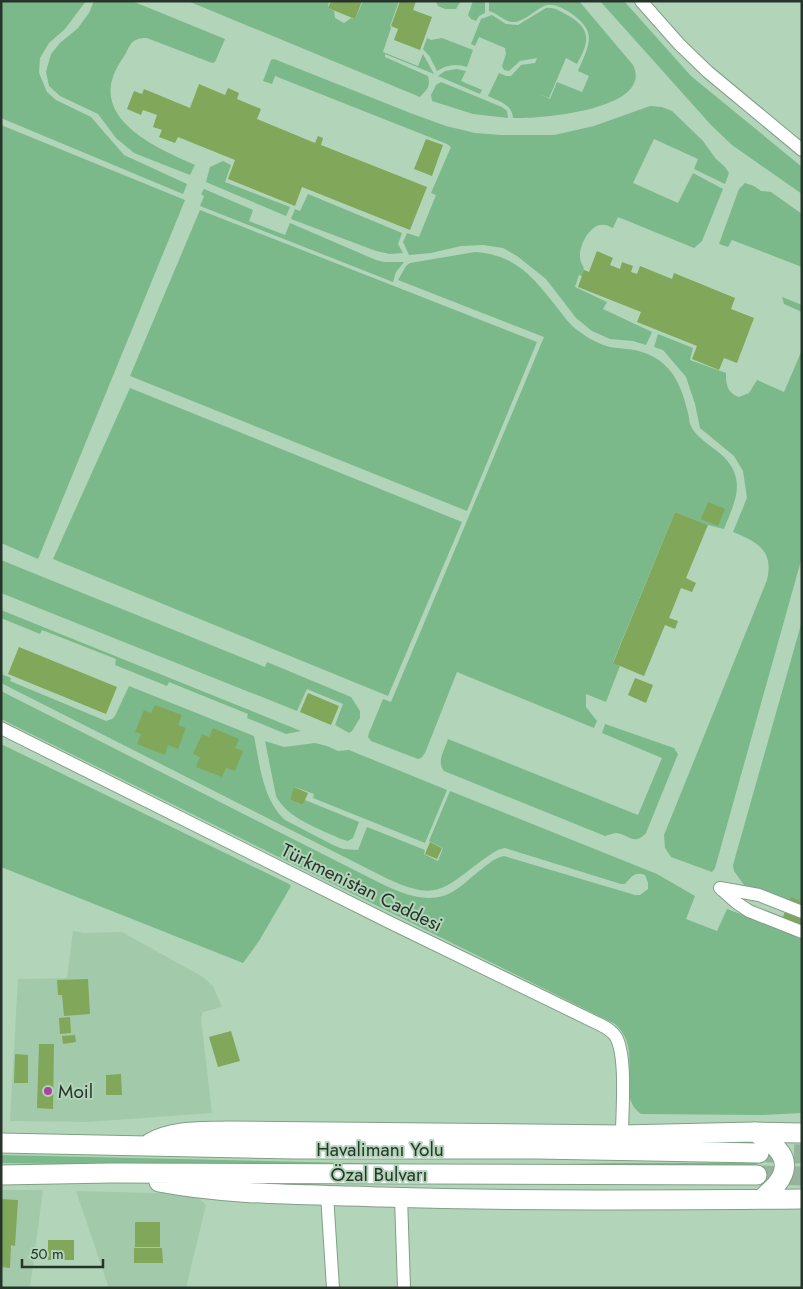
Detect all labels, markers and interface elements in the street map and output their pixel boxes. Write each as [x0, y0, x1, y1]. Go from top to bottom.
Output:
street label: Türkmenistan Caddesi [277, 837, 447, 938]
place label: Moil [58, 1078, 93, 1105]
marker: Moil [42, 1085, 54, 1097]
street label: Havalimanı Yolu [316, 1136, 444, 1163]
street label: Özal Bulvarı [331, 1161, 427, 1188]
scale bar [22, 1236, 104, 1268]
text: 50 m [30, 1243, 64, 1265]

